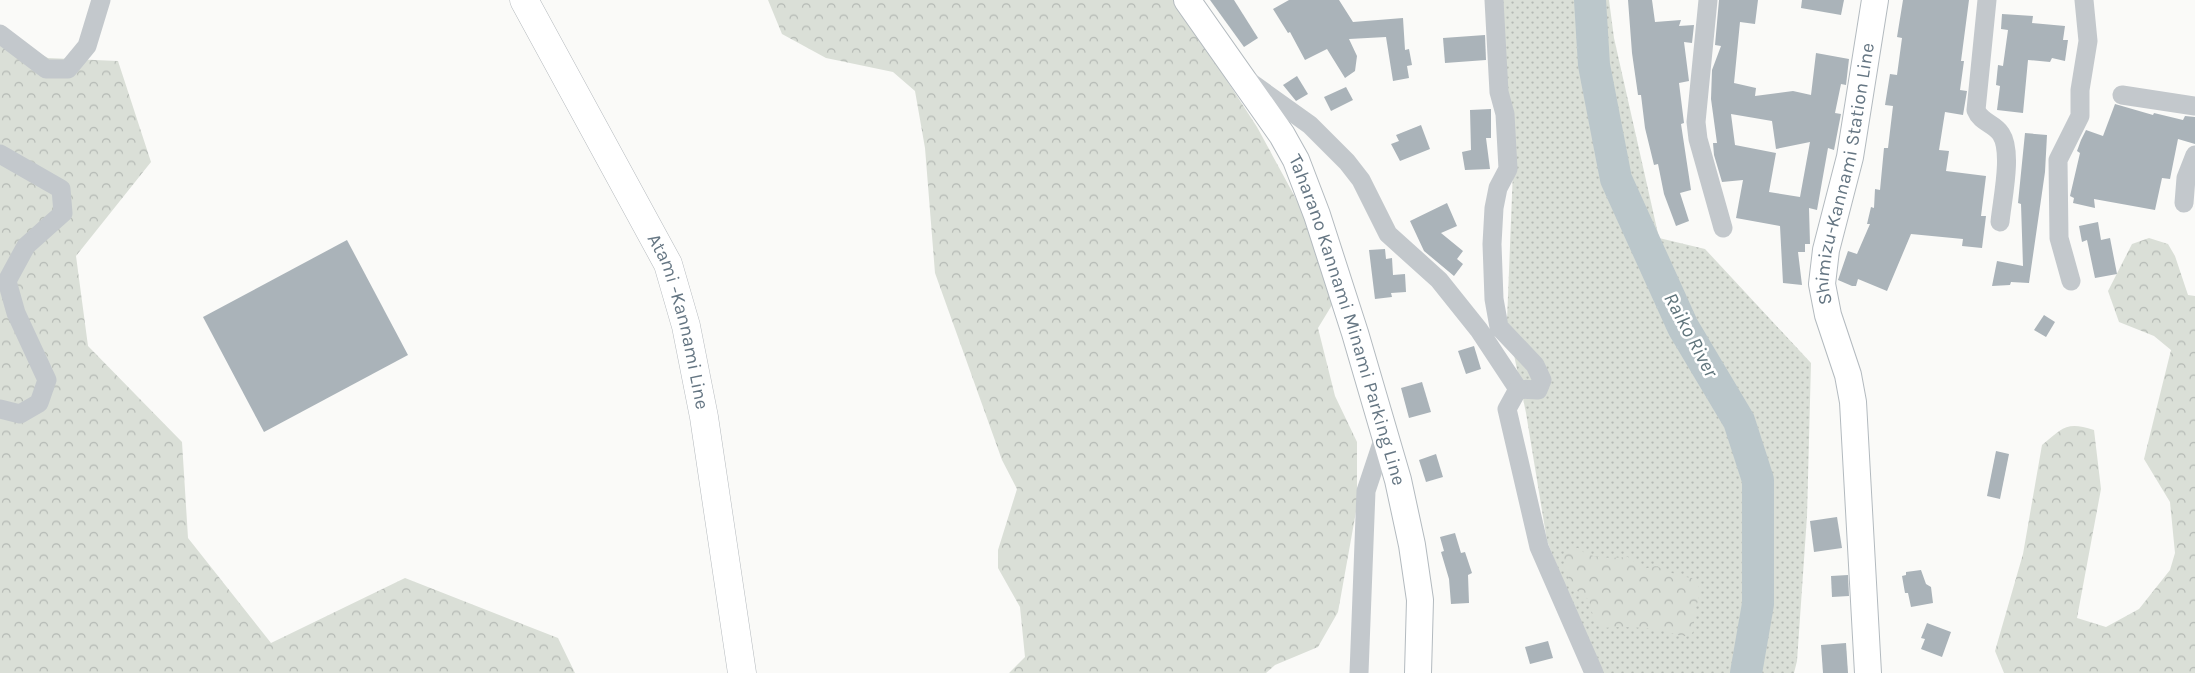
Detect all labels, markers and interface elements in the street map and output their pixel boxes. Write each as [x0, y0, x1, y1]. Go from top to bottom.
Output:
street label: Shimizu-Kannami Station Line [1811, 41, 1879, 307]
street label: Taharano Kannami Minami Parking Line [1284, 151, 1410, 487]
street label: Atami -Kannami Line [643, 230, 713, 411]
water label: Raiko River [1659, 289, 1723, 382]

